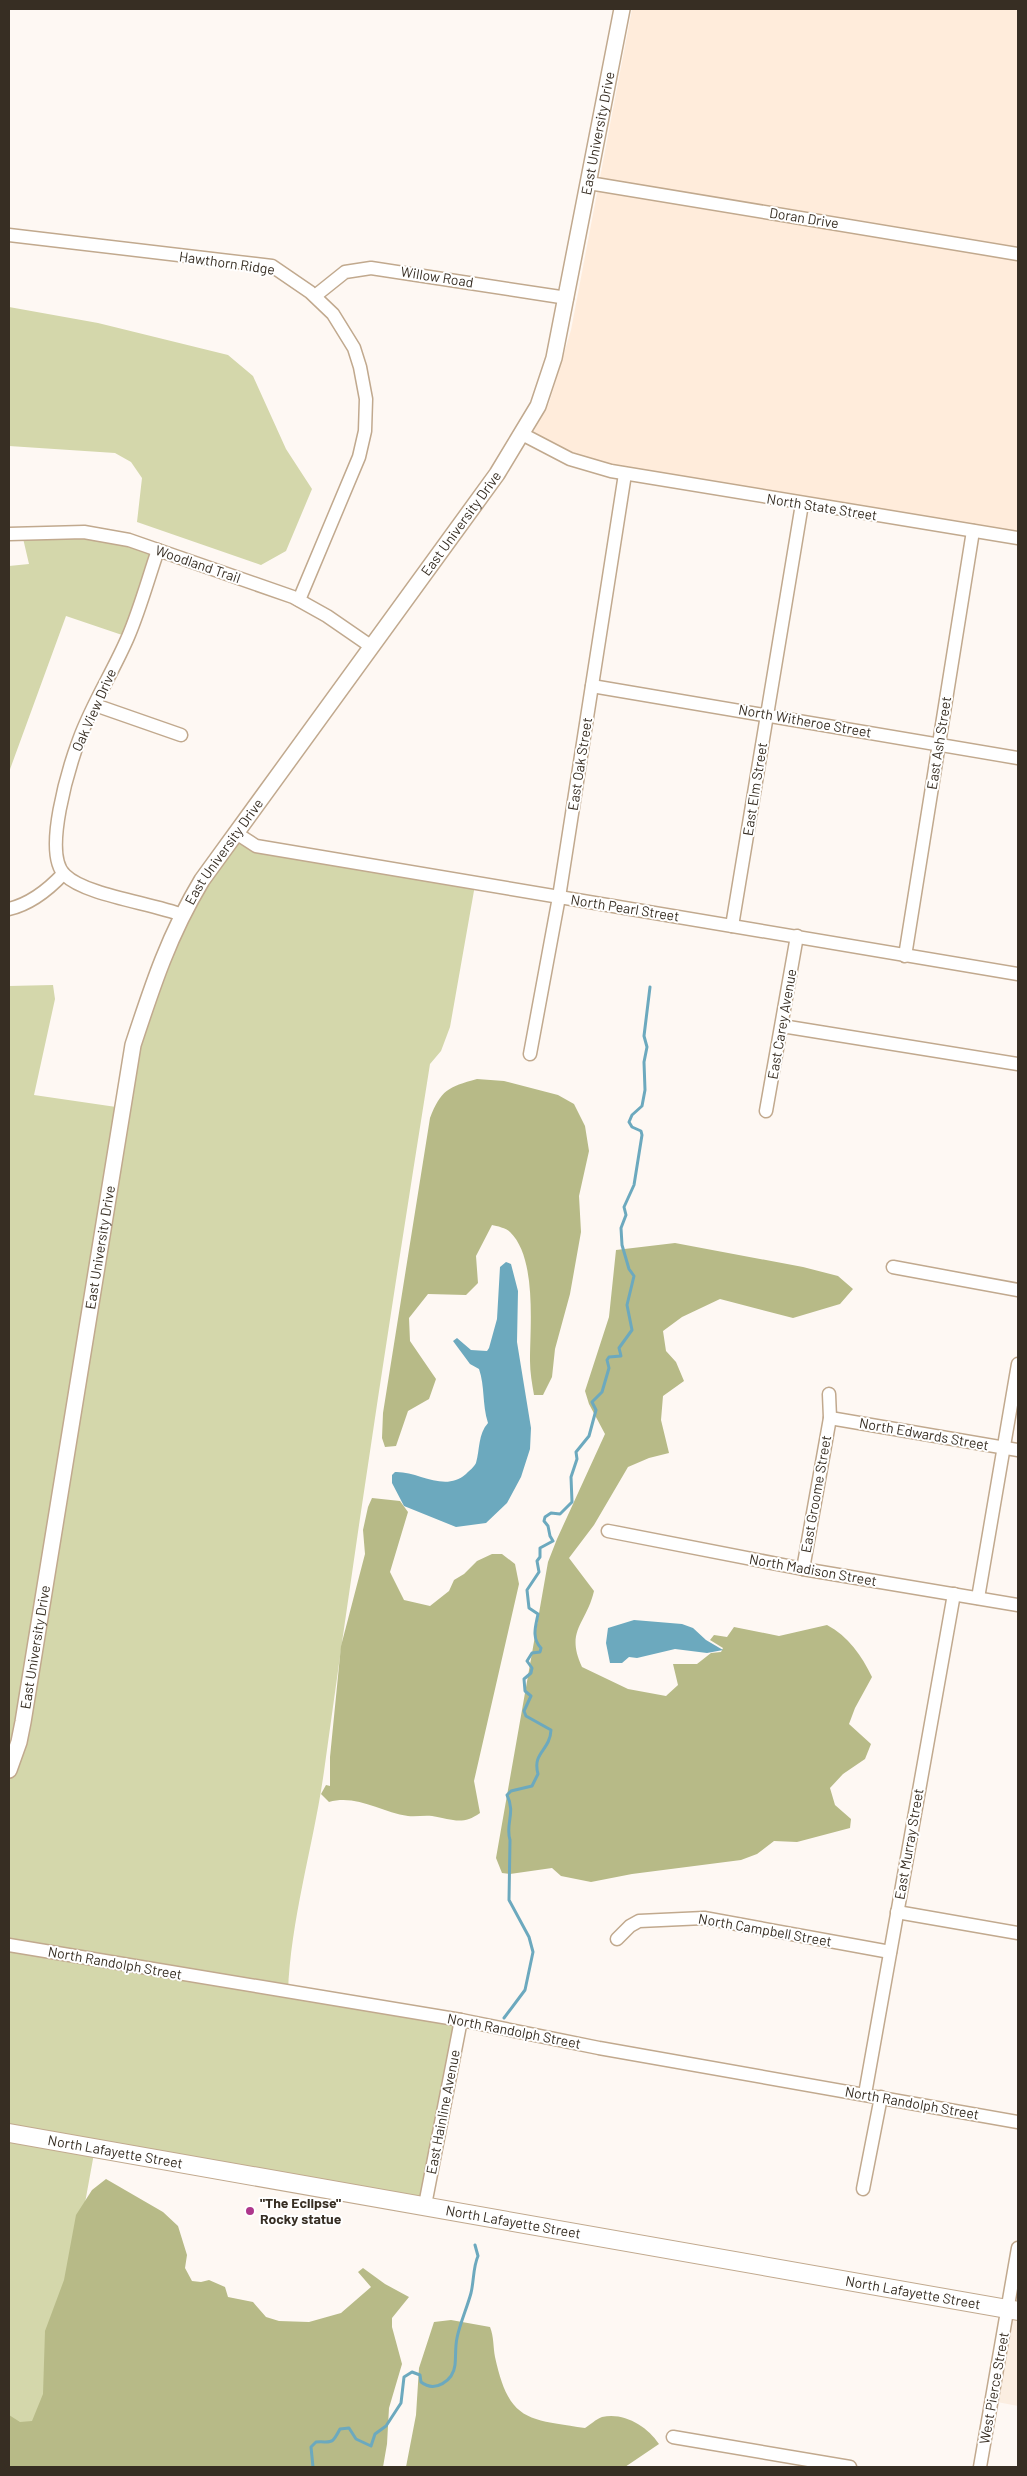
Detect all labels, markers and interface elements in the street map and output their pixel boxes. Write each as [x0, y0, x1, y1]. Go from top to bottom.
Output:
street label: East University Drive [577, 70, 618, 196]
street label: Doran Drive [768, 204, 840, 231]
street label: Hawthorn Ridge [178, 247, 276, 278]
street label: Willow Road [399, 262, 475, 291]
street label: East University Drive [417, 467, 504, 579]
street label: North State Street [766, 489, 879, 524]
street label: Woodland Trail [153, 541, 243, 586]
street label: Oak View Drive [68, 666, 119, 754]
street label: East Ash Street [923, 695, 954, 791]
street label: North Witheroe Street [737, 700, 873, 741]
street label: East Oak Street [564, 716, 595, 812]
street label: East Elm Street [739, 741, 770, 837]
street label: East University Drive [181, 795, 266, 907]
street label: North Pearl Street [570, 891, 681, 924]
street label: East Carey Avenue [763, 967, 800, 1080]
street label: East University Drive [81, 1184, 118, 1311]
street label: North Edwards Street [858, 1414, 990, 1453]
street label: East Groome Street [797, 1434, 834, 1554]
street label: North Madison Street [748, 1550, 878, 1589]
street label: East University Drive [16, 1584, 53, 1710]
street label: East Murray Street [890, 1787, 927, 1901]
street label: North Campbell Street [697, 1909, 833, 1950]
street label: North Randolph Street [47, 1942, 183, 1983]
street label: North Randolph Street [446, 2009, 582, 2052]
street label: East Hainline Avenue [422, 2048, 463, 2176]
street label: North Randolph Street [844, 2082, 980, 2123]
street label: North Lafayette Street [47, 2131, 184, 2172]
place label: "The Eclipse" Rocky statue [260, 2194, 342, 2227]
street label: North Lafayette Street [444, 2201, 582, 2242]
marker: "The Eclipse" Rocky statue [244, 2205, 256, 2217]
street label: North Lafayette Street [844, 2272, 982, 2312]
street label: West Pierce Street [975, 2330, 1012, 2445]

